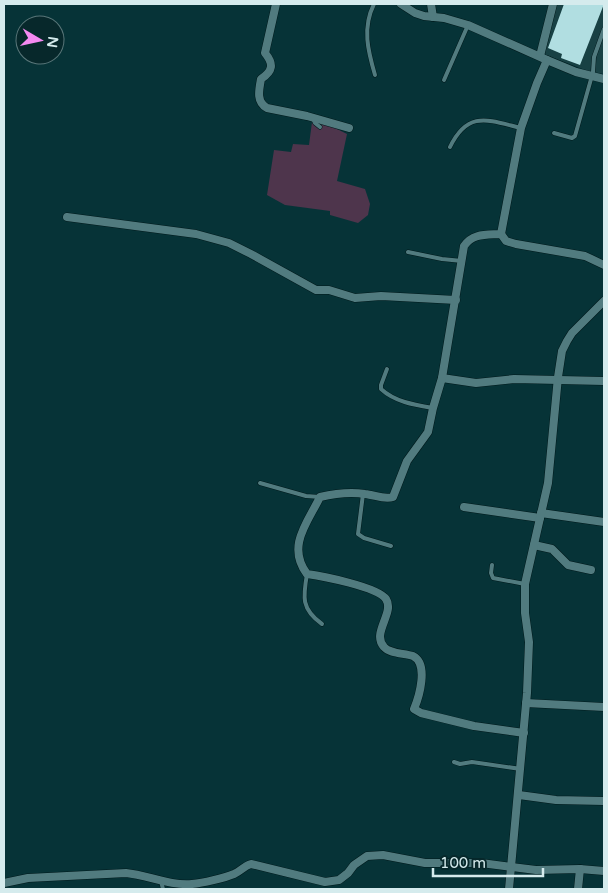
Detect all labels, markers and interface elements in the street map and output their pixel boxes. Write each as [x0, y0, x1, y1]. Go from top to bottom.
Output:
north arrow [15, 15, 65, 65]
text: N [43, 35, 62, 49]
scale bar [433, 846, 543, 878]
text: 100 m [440, 854, 486, 872]

